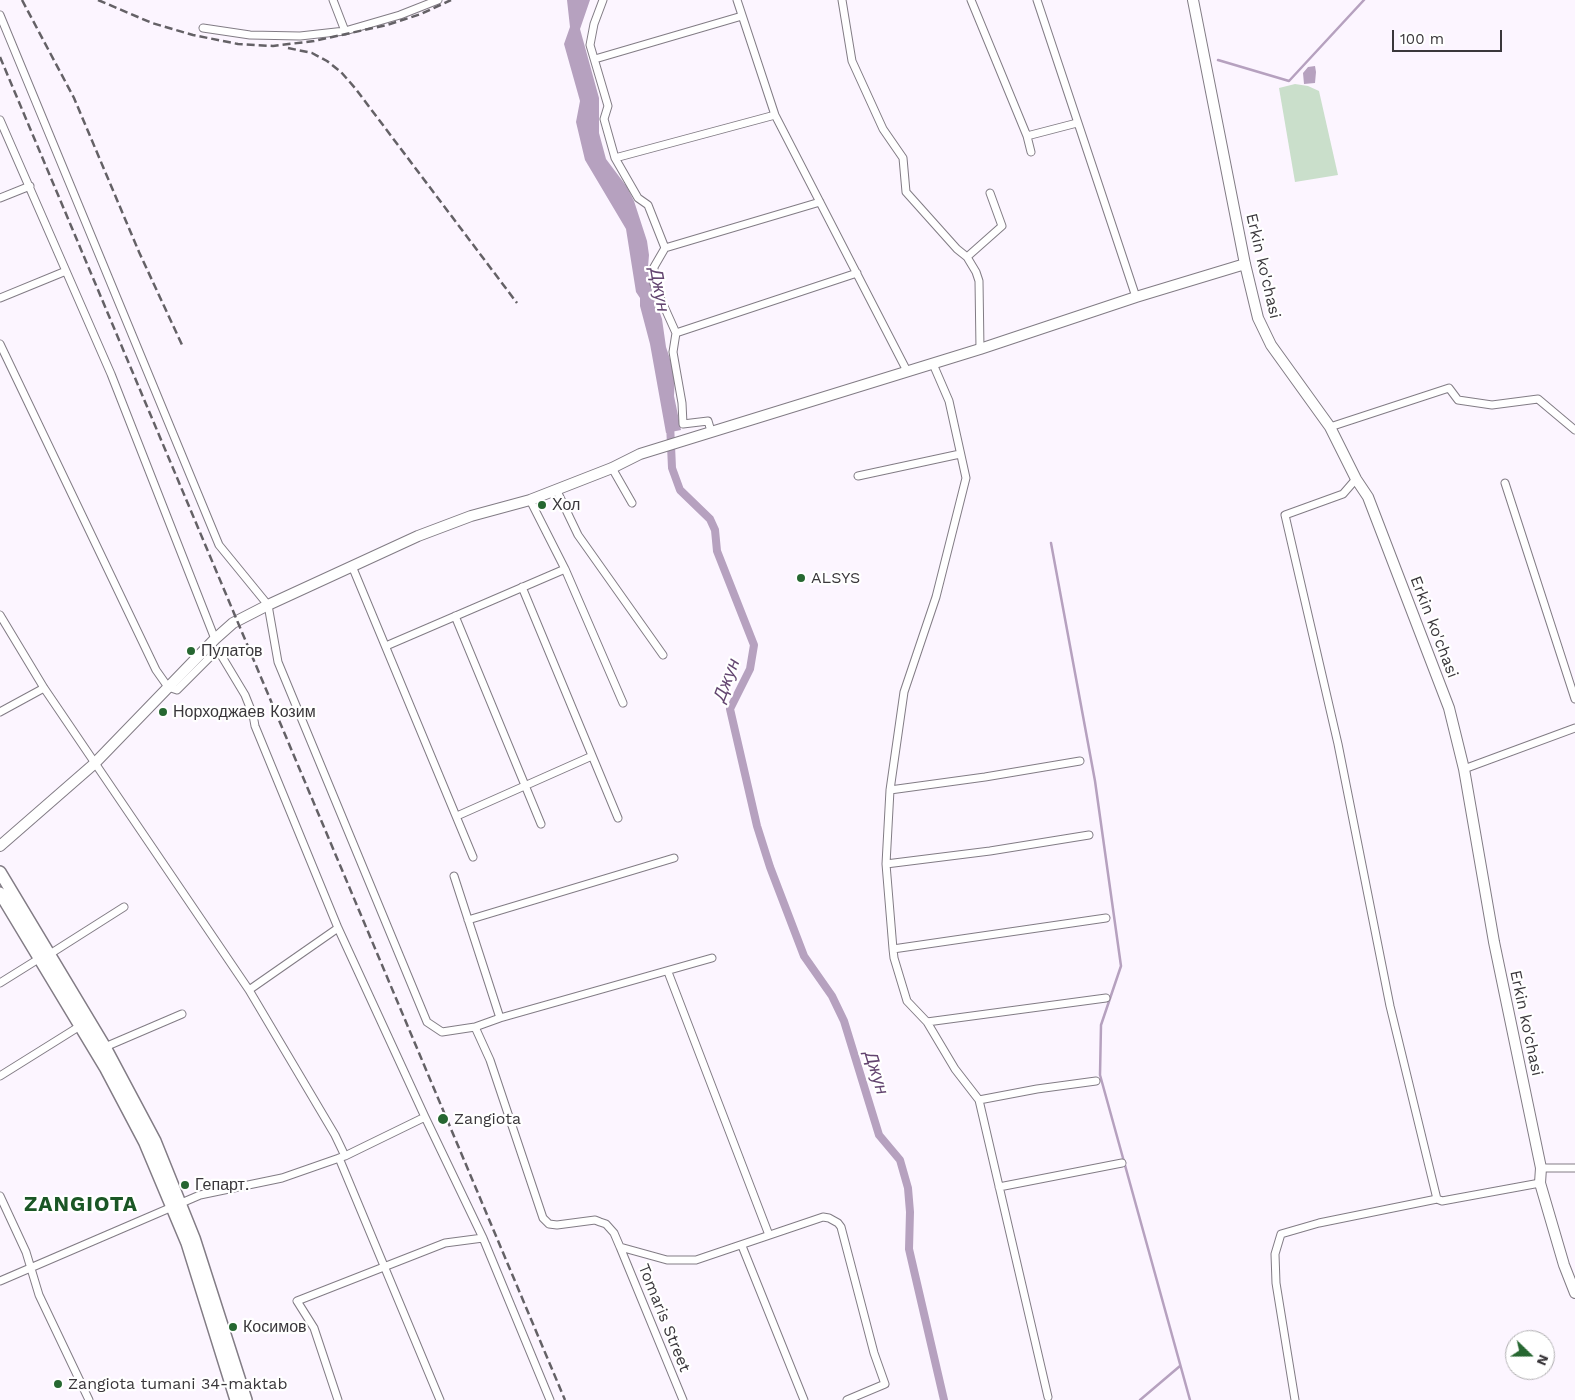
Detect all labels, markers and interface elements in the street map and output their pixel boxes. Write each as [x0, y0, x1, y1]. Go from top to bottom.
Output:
scale bar [1395, 20, 1505, 52]
text: 100 m [1400, 30, 1444, 48]
street label: Erkin ko'chasi [1242, 211, 1284, 321]
water label: Джун [645, 266, 673, 314]
place label: Хол [552, 495, 580, 515]
marker: Хол [536, 499, 548, 511]
place label: ALSYS [811, 568, 860, 588]
marker: ALSYS [795, 572, 807, 584]
street label: Erkin ko'chasi [1406, 573, 1462, 681]
place label: Пулатов [201, 641, 263, 661]
marker: Пулатов [185, 645, 197, 657]
water label: Джун [709, 656, 745, 704]
place label: Норходжаев Козим [173, 702, 316, 722]
marker: Норходжаев Козим [157, 706, 169, 718]
street label: Erkin ko'chasi [1505, 968, 1547, 1078]
water label: Джун [859, 1049, 893, 1097]
place label: Zangiota [454, 1109, 521, 1129]
marker: Zangiota [436, 1112, 450, 1126]
place label: Гепарт. [195, 1175, 249, 1195]
marker: Гепарт. [179, 1179, 191, 1191]
district label: ZANGIOTA [23, 1192, 139, 1218]
street label: Tomaris Street [634, 1261, 694, 1375]
place label: Косимов [243, 1317, 307, 1337]
marker: Косимов [227, 1321, 239, 1333]
north arrow [1505, 1330, 1555, 1380]
text: N [1534, 1352, 1552, 1368]
place label: Zangiota tumani 34-maktab [68, 1374, 287, 1394]
marker: Zangiota tumani 34-maktab [52, 1378, 64, 1390]

